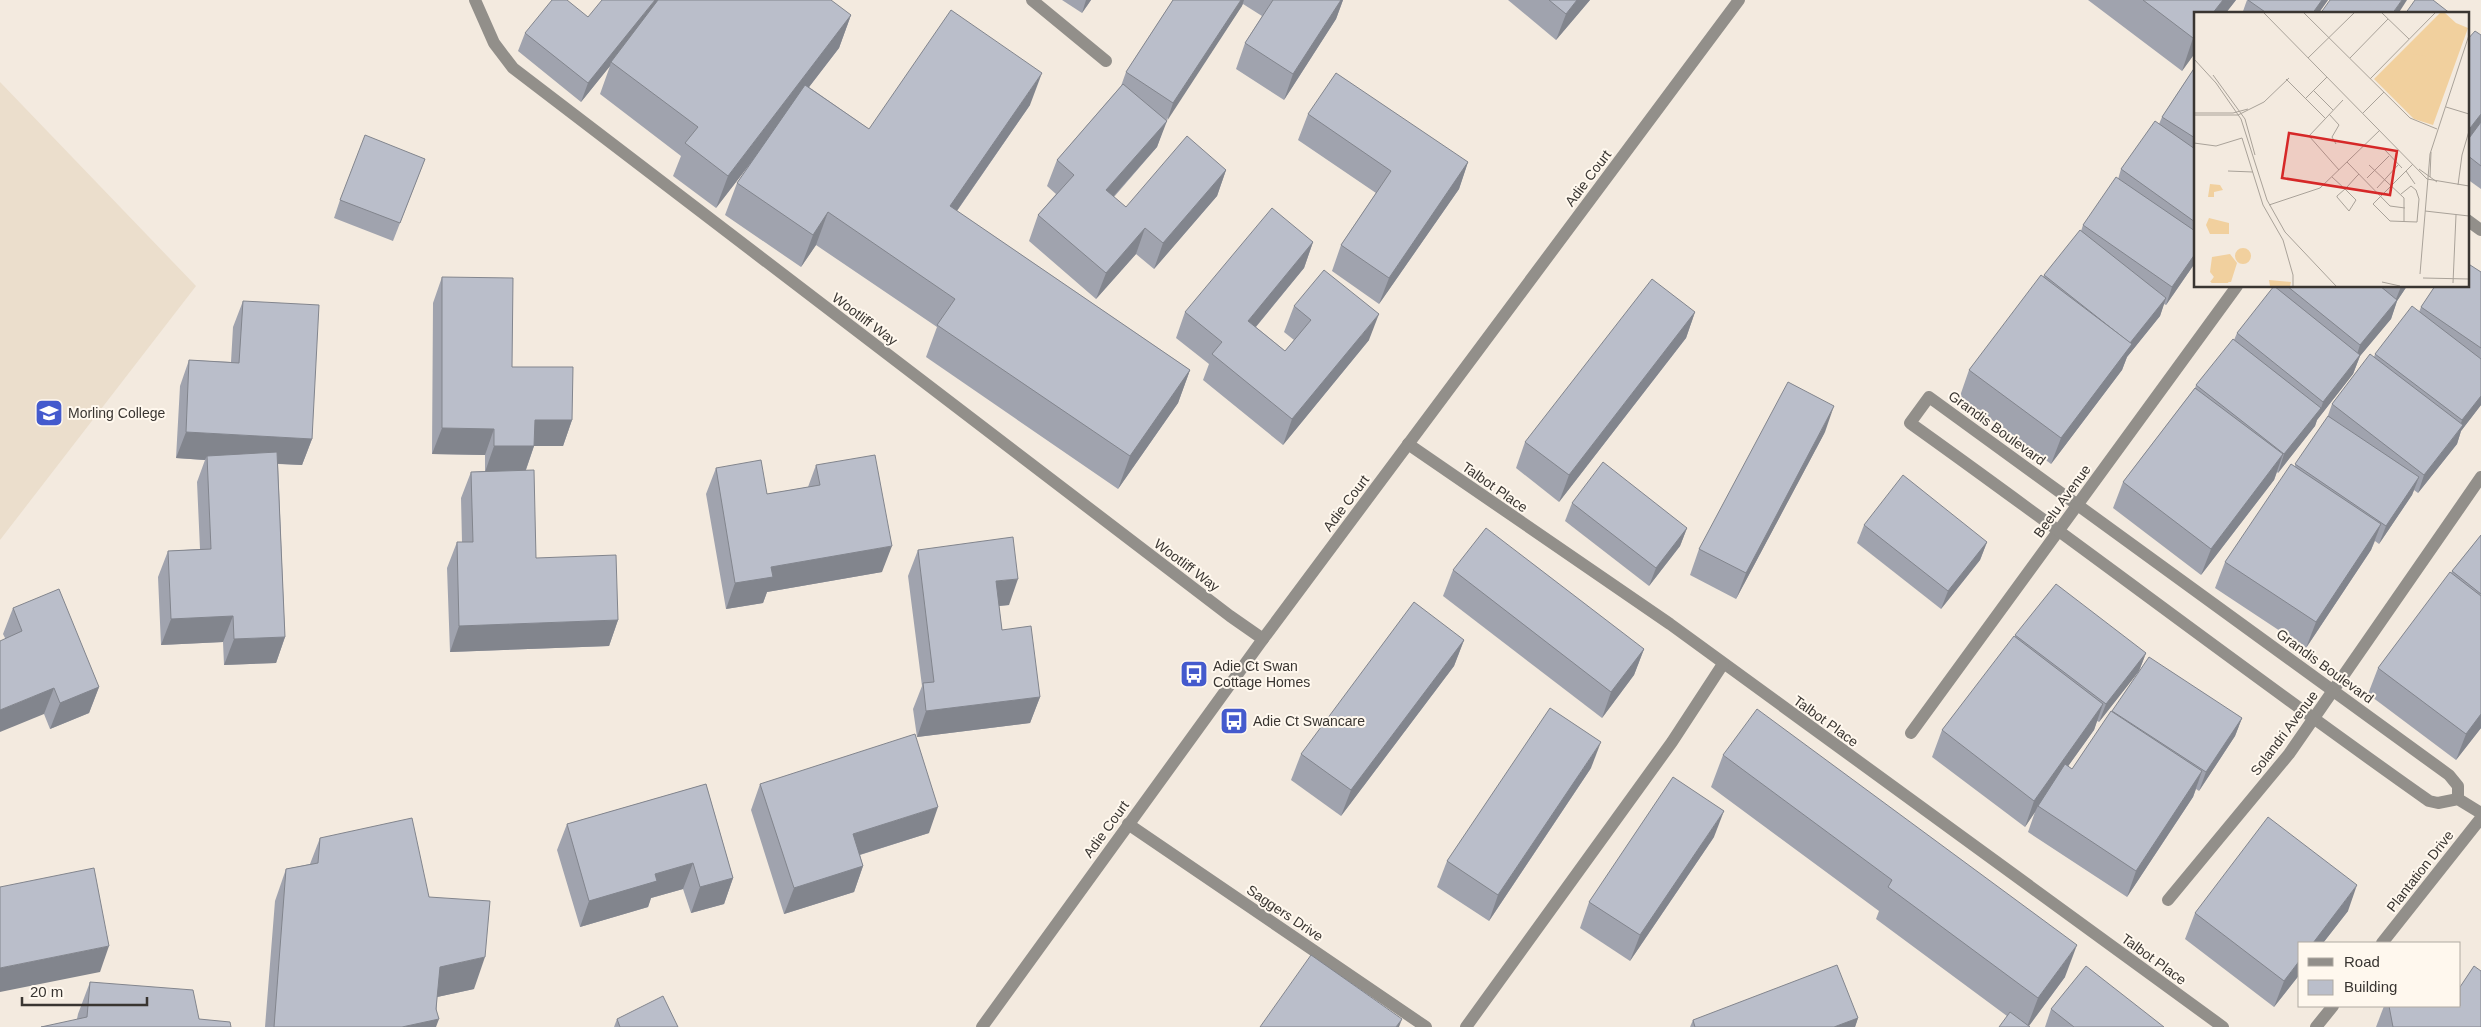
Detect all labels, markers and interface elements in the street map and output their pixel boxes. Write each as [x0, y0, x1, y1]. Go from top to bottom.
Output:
inset map [2194, 12, 2468, 288]
street label: Adie Court [1562, 147, 1614, 209]
street label: Wootliff Way [829, 289, 901, 349]
street label: Grandis Boulevard [1945, 387, 2049, 469]
school or university icon: Morling College [34, 398, 64, 428]
place label: Morling College [68, 405, 165, 421]
street label: Talbot Place [1459, 459, 1531, 516]
street label: Beelu Avenue [2030, 461, 2094, 541]
street label: Adie Court [1320, 472, 1372, 534]
street label: Wootliff Way [1151, 535, 1223, 595]
street label: Grandis Boulevard [2273, 625, 2377, 707]
place label: Adie Ct Swan Cottage Homes [1213, 658, 1310, 690]
bus stop icon: Adie Ct Swan Cottage Homes [1179, 659, 1209, 689]
street label: Solandri Avenue [2247, 687, 2321, 778]
street label: Talbot Place [1790, 692, 1862, 750]
bus stop icon: Adie Ct Swancare [1219, 706, 1249, 736]
place label: Adie Ct Swancare [1253, 713, 1365, 729]
street label: Adie Court [1080, 797, 1132, 860]
street label: Plantation Drive [2383, 827, 2457, 915]
street label: Saggers Drive [1244, 882, 1326, 945]
street label: Talbot Place [2118, 930, 2190, 988]
legend [2298, 942, 2461, 1007]
text: Road [2344, 953, 2380, 970]
scale bar [22, 974, 148, 1006]
text: Building [2344, 978, 2397, 995]
text: 20 m [30, 983, 63, 1000]

